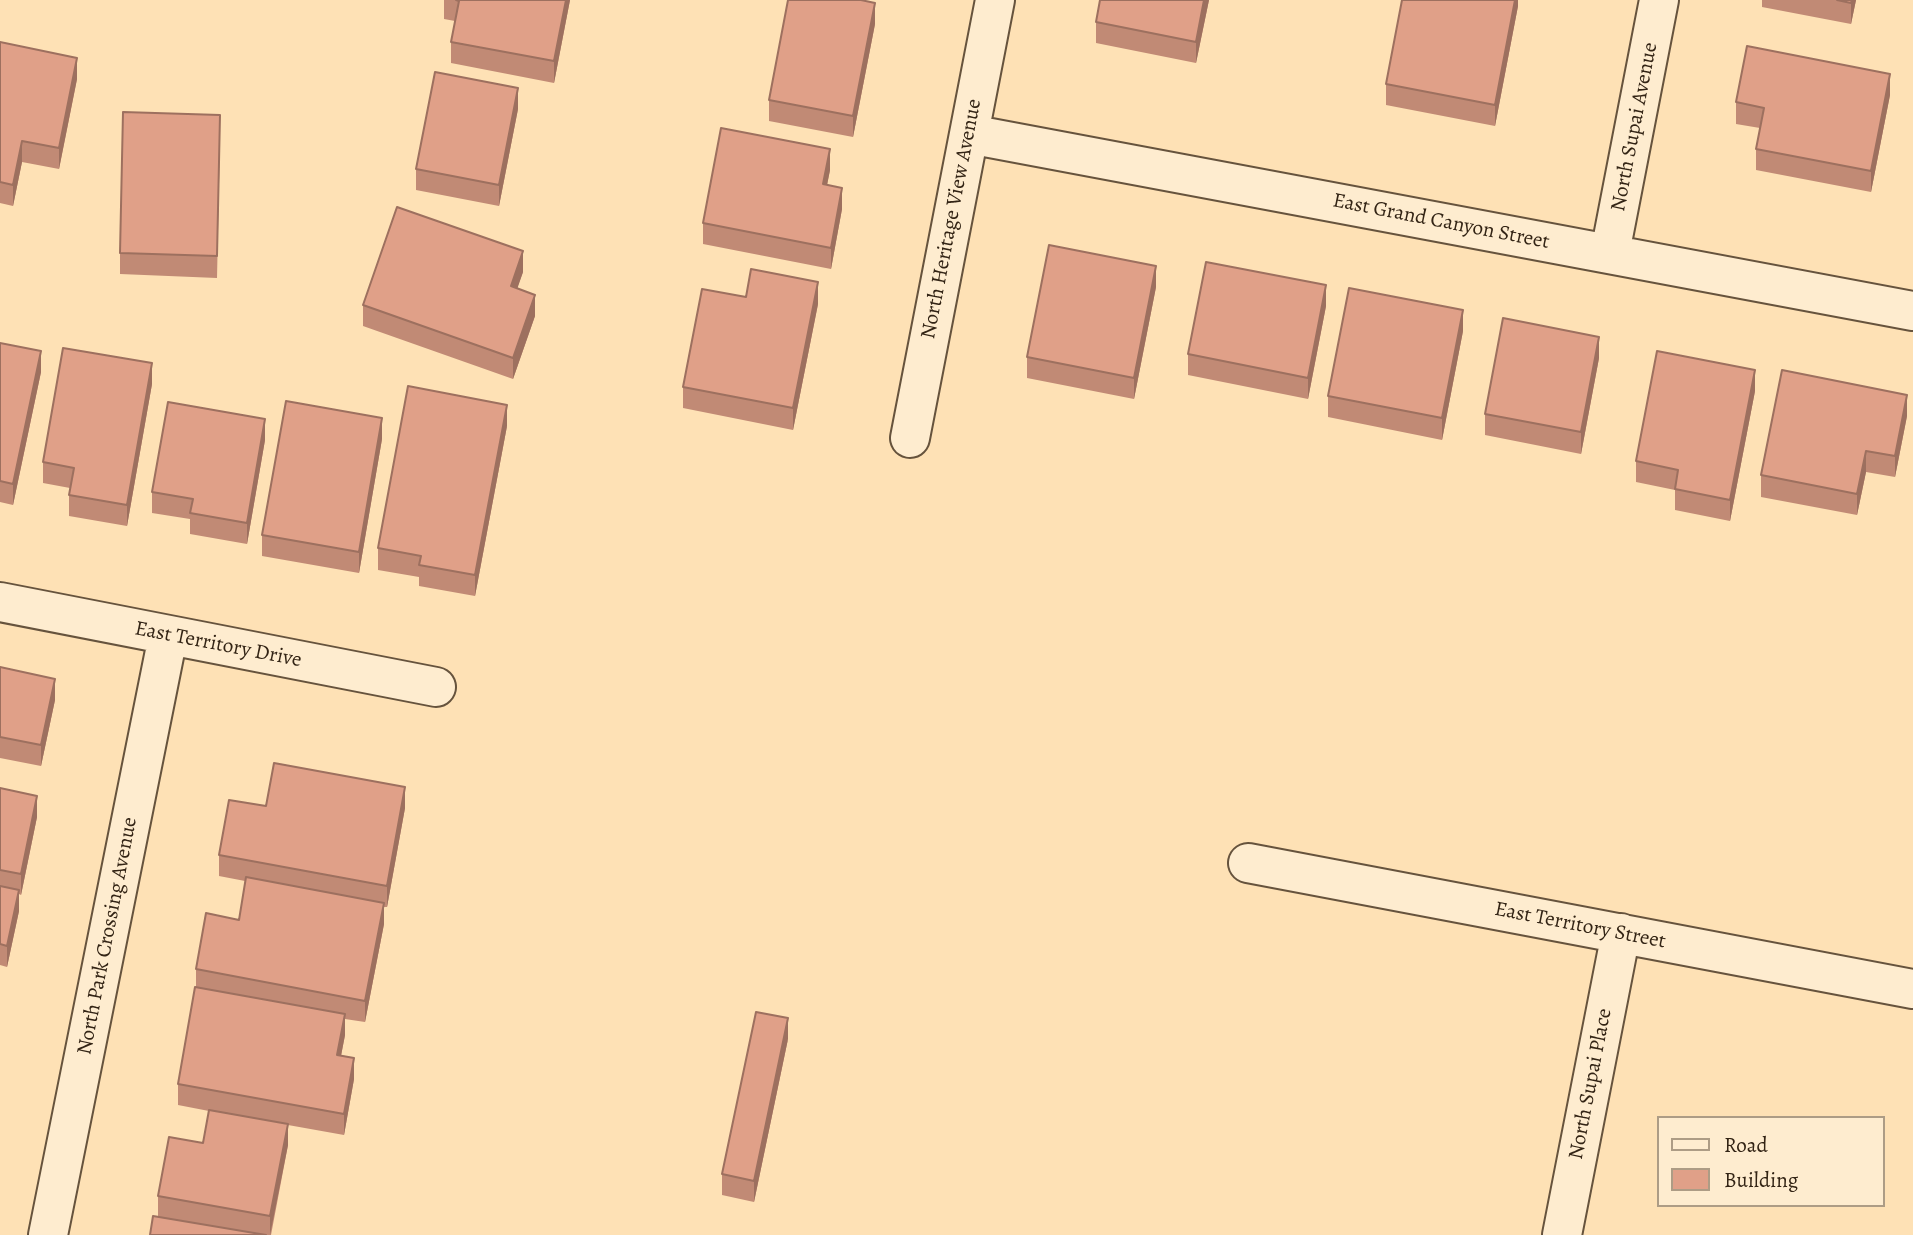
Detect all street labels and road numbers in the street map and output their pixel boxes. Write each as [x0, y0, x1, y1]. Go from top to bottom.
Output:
street label: North Supai Avenue [1606, 40, 1664, 214]
street label: North Heritage View Avenue [916, 97, 988, 341]
street label: East Grand Canyon Street [1330, 189, 1552, 255]
street label: East Territory Drive [132, 616, 304, 674]
street label: North Park Crossing Avenue [73, 815, 143, 1057]
street label: East Territory Street [1492, 897, 1668, 955]
street label: North Supai Place [1564, 1006, 1618, 1162]

